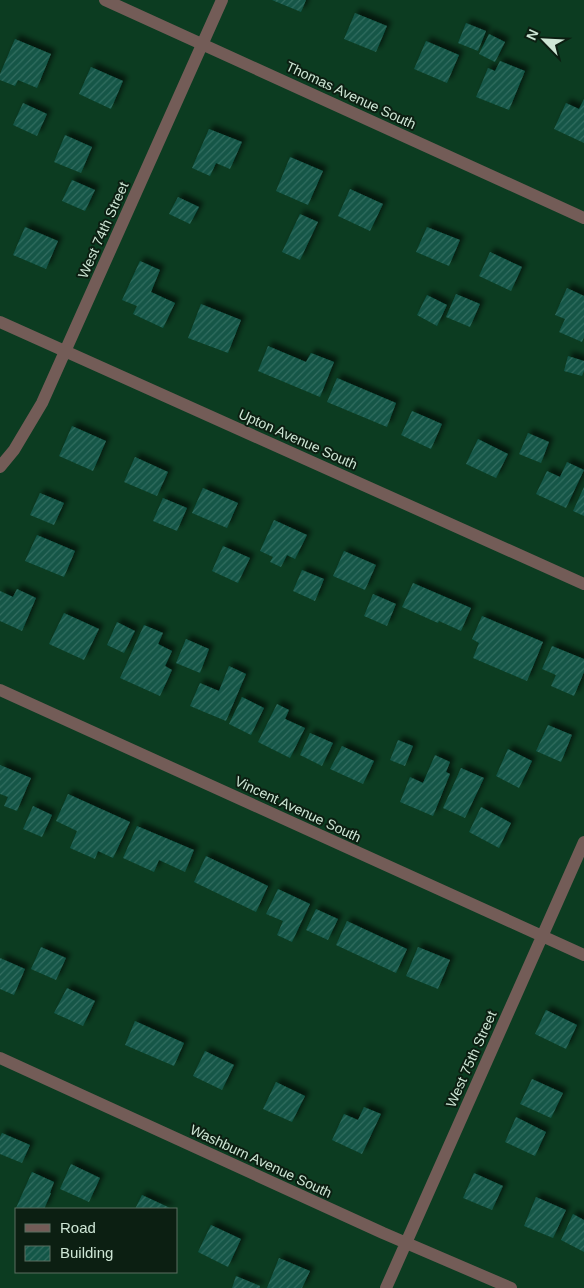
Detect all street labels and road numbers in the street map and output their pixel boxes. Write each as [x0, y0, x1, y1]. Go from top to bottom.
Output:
street label: Thomas Avenue South [284, 58, 418, 132]
street label: West 74th Street [75, 179, 132, 281]
street label: Upton Avenue South [236, 406, 360, 472]
street label: Vincent Avenue South [232, 773, 364, 845]
street label: West 75th Street [443, 1008, 500, 1110]
street label: Washburn Avenue South [188, 1121, 334, 1201]

